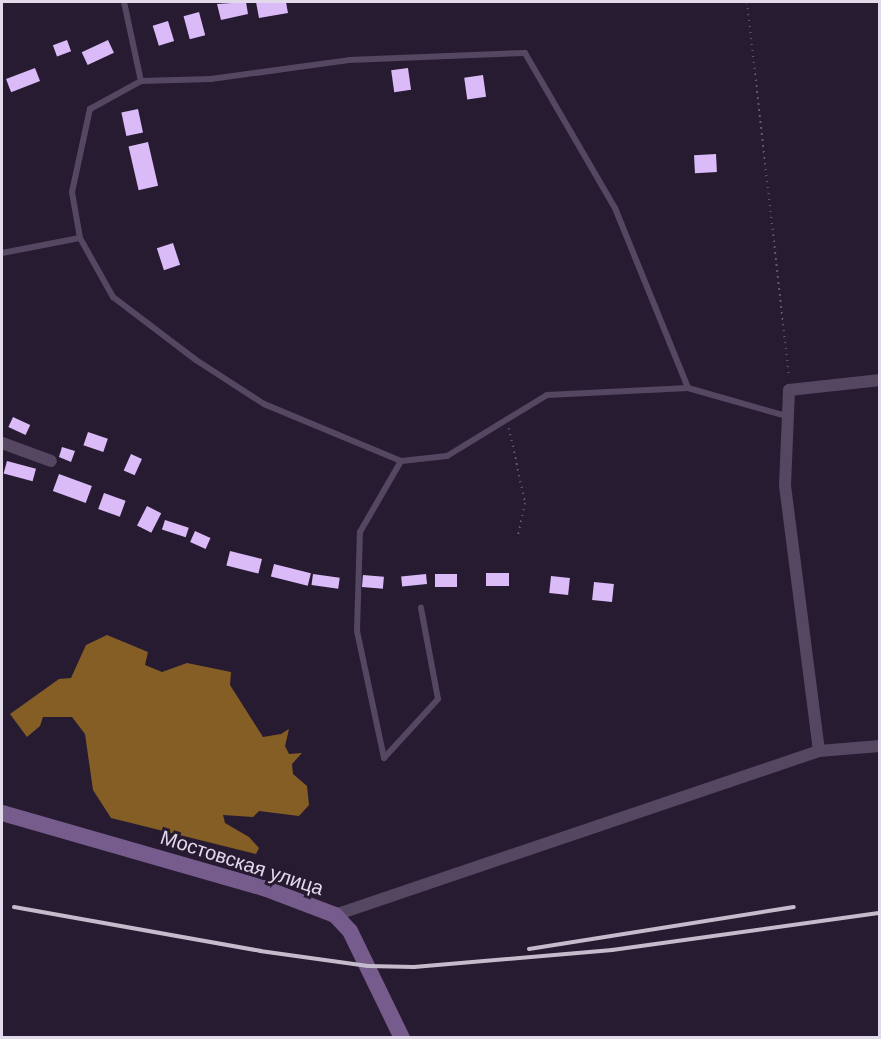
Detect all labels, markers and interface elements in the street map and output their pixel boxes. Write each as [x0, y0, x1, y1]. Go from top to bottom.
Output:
street label: Мостовская улица [157, 825, 327, 901]

